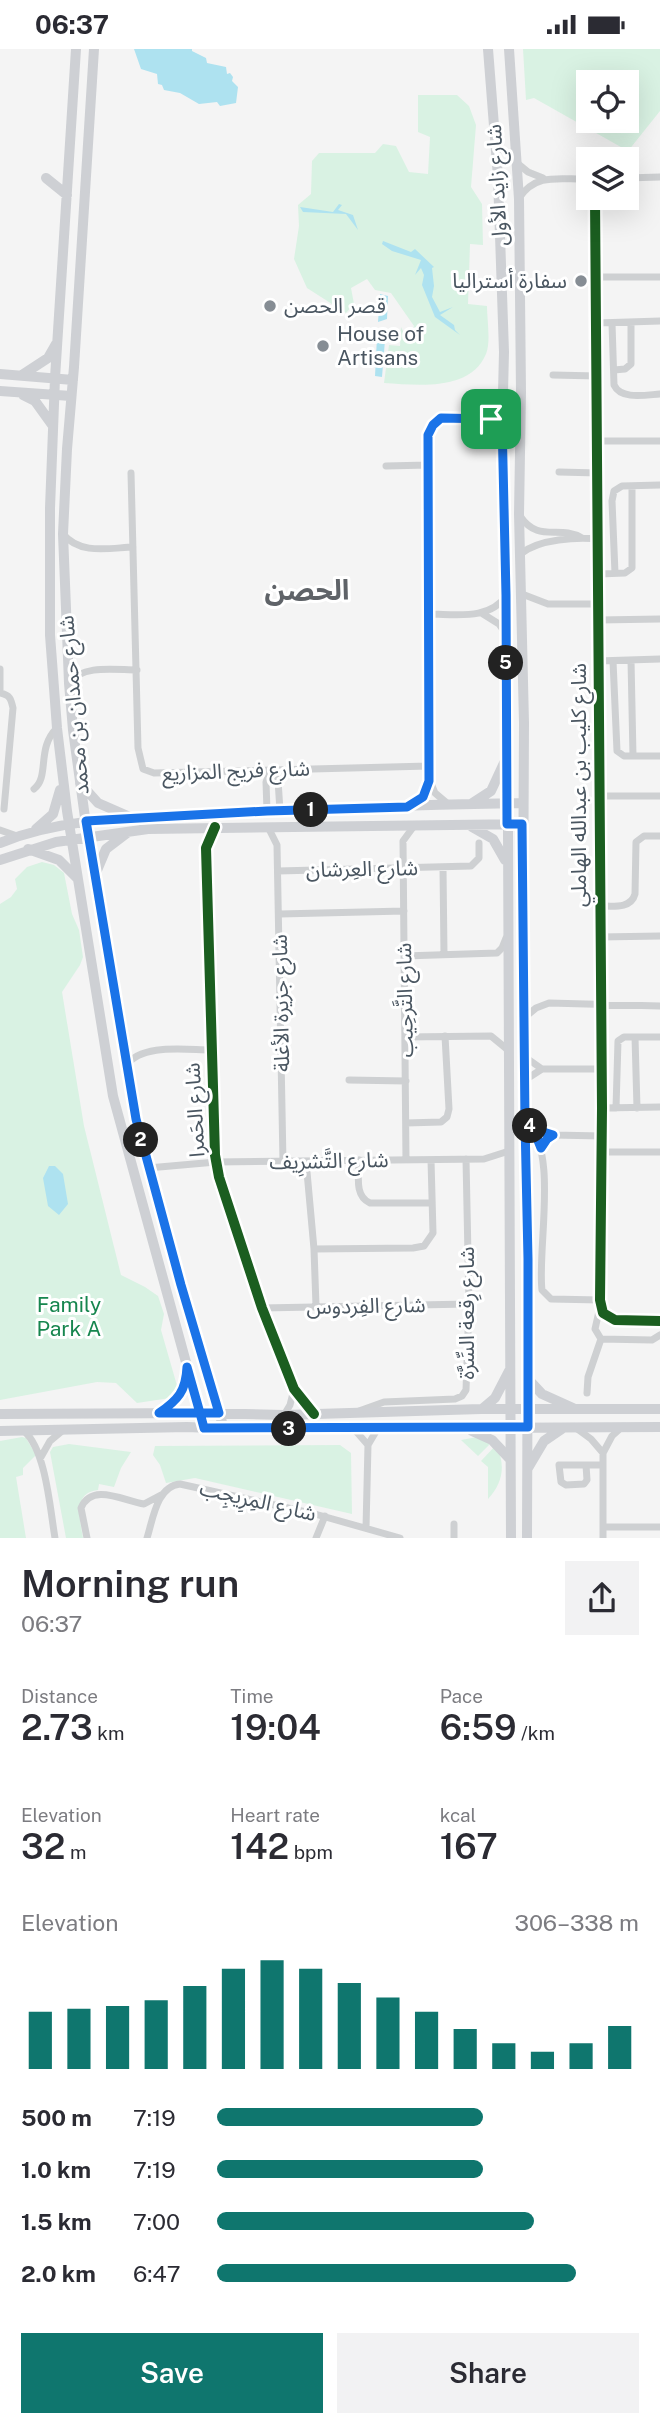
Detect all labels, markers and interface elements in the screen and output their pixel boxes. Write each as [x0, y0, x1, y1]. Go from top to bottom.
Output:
text: 06:37 [35, 9, 109, 40]
map controls [576, 70, 639, 210]
button: locate [576, 70, 639, 133]
street label: شارع زايد الأول [481, 123, 515, 247]
button: layers [576, 147, 639, 210]
place label: سفارة أستراليا [452, 268, 567, 293]
marker: سفارة أستراليا [573, 273, 589, 289]
place label: قصر الحصن [284, 293, 386, 318]
marker: قصر الحصن [262, 298, 278, 314]
place label: House of Artisans [337, 321, 424, 370]
marker: House of Artisans [315, 338, 331, 354]
pin [461, 389, 521, 449]
icon: arrive [472, 400, 510, 438]
district label: الحصن [265, 573, 349, 606]
street label: شارع حمدان بن محمد [53, 614, 97, 796]
pin: 5 [489, 645, 524, 681]
text: 5 [499, 651, 512, 673]
street label: شارع كليب بن عبدالله الهاملي [566, 663, 595, 907]
street label: شارع فريج المزاريع [162, 755, 310, 789]
pin: 1 [294, 793, 328, 827]
text: 1 [306, 798, 315, 820]
street label: شارع العِرشان [306, 855, 418, 885]
street label: شارع جزيرة الأغلة [267, 934, 297, 1072]
street label: شارع التَّرحِيب [390, 942, 421, 1058]
street label: شارع الحَمرا [180, 1062, 212, 1158]
pin: 4 [512, 1109, 548, 1143]
text: 4 [523, 1114, 536, 1136]
pin: 2 [124, 1123, 158, 1157]
text: 2 [134, 1128, 147, 1150]
street label: شارع التَّشرِيف [269, 1146, 389, 1178]
street label: شارع رِقعة السِّرَّة [454, 1246, 482, 1380]
park label: Family Park A [37, 1292, 101, 1341]
street label: شارع الفِردوس [306, 1292, 426, 1322]
pin: 3 [272, 1411, 306, 1447]
text: 3 [282, 1417, 295, 1439]
street label: شارع المِرِيجِب [197, 1475, 319, 1530]
text: Morning run [21, 1561, 239, 1606]
button: share [565, 1561, 639, 1635]
text: 06:37 [21, 1610, 82, 1637]
text: Distance [21, 1685, 98, 1707]
text: Time [230, 1685, 274, 1707]
text: Pace [440, 1685, 483, 1707]
text: 2.73 [21, 1707, 93, 1748]
text: 19:04 [230, 1707, 321, 1748]
text: 6:59 [440, 1707, 516, 1748]
text: km [93, 1722, 124, 1744]
text: /km [516, 1722, 555, 1744]
text: Elevation [21, 1804, 102, 1826]
text: Heart rate [230, 1804, 320, 1826]
text: kcal [440, 1804, 476, 1826]
text: 32 [21, 1826, 65, 1867]
text: 142 [230, 1826, 289, 1867]
text: 167 [440, 1826, 498, 1867]
text: m [65, 1841, 86, 1863]
text: bpm [289, 1841, 333, 1863]
text: Elevation [21, 1909, 119, 1936]
text: 306–338 m [515, 1909, 639, 1936]
text: 500 m [21, 2104, 92, 2131]
text: 7:19 [133, 2104, 176, 2131]
text: 1.0 km [21, 2156, 91, 2183]
text: 7:19 [133, 2156, 176, 2183]
text: 1.5 km [21, 2208, 92, 2235]
text: 7:00 [133, 2208, 180, 2235]
text: 2.0 km [21, 2260, 96, 2287]
text: 6:47 [133, 2260, 181, 2287]
button: Save [21, 2333, 323, 2413]
button: Share [337, 2333, 639, 2413]

